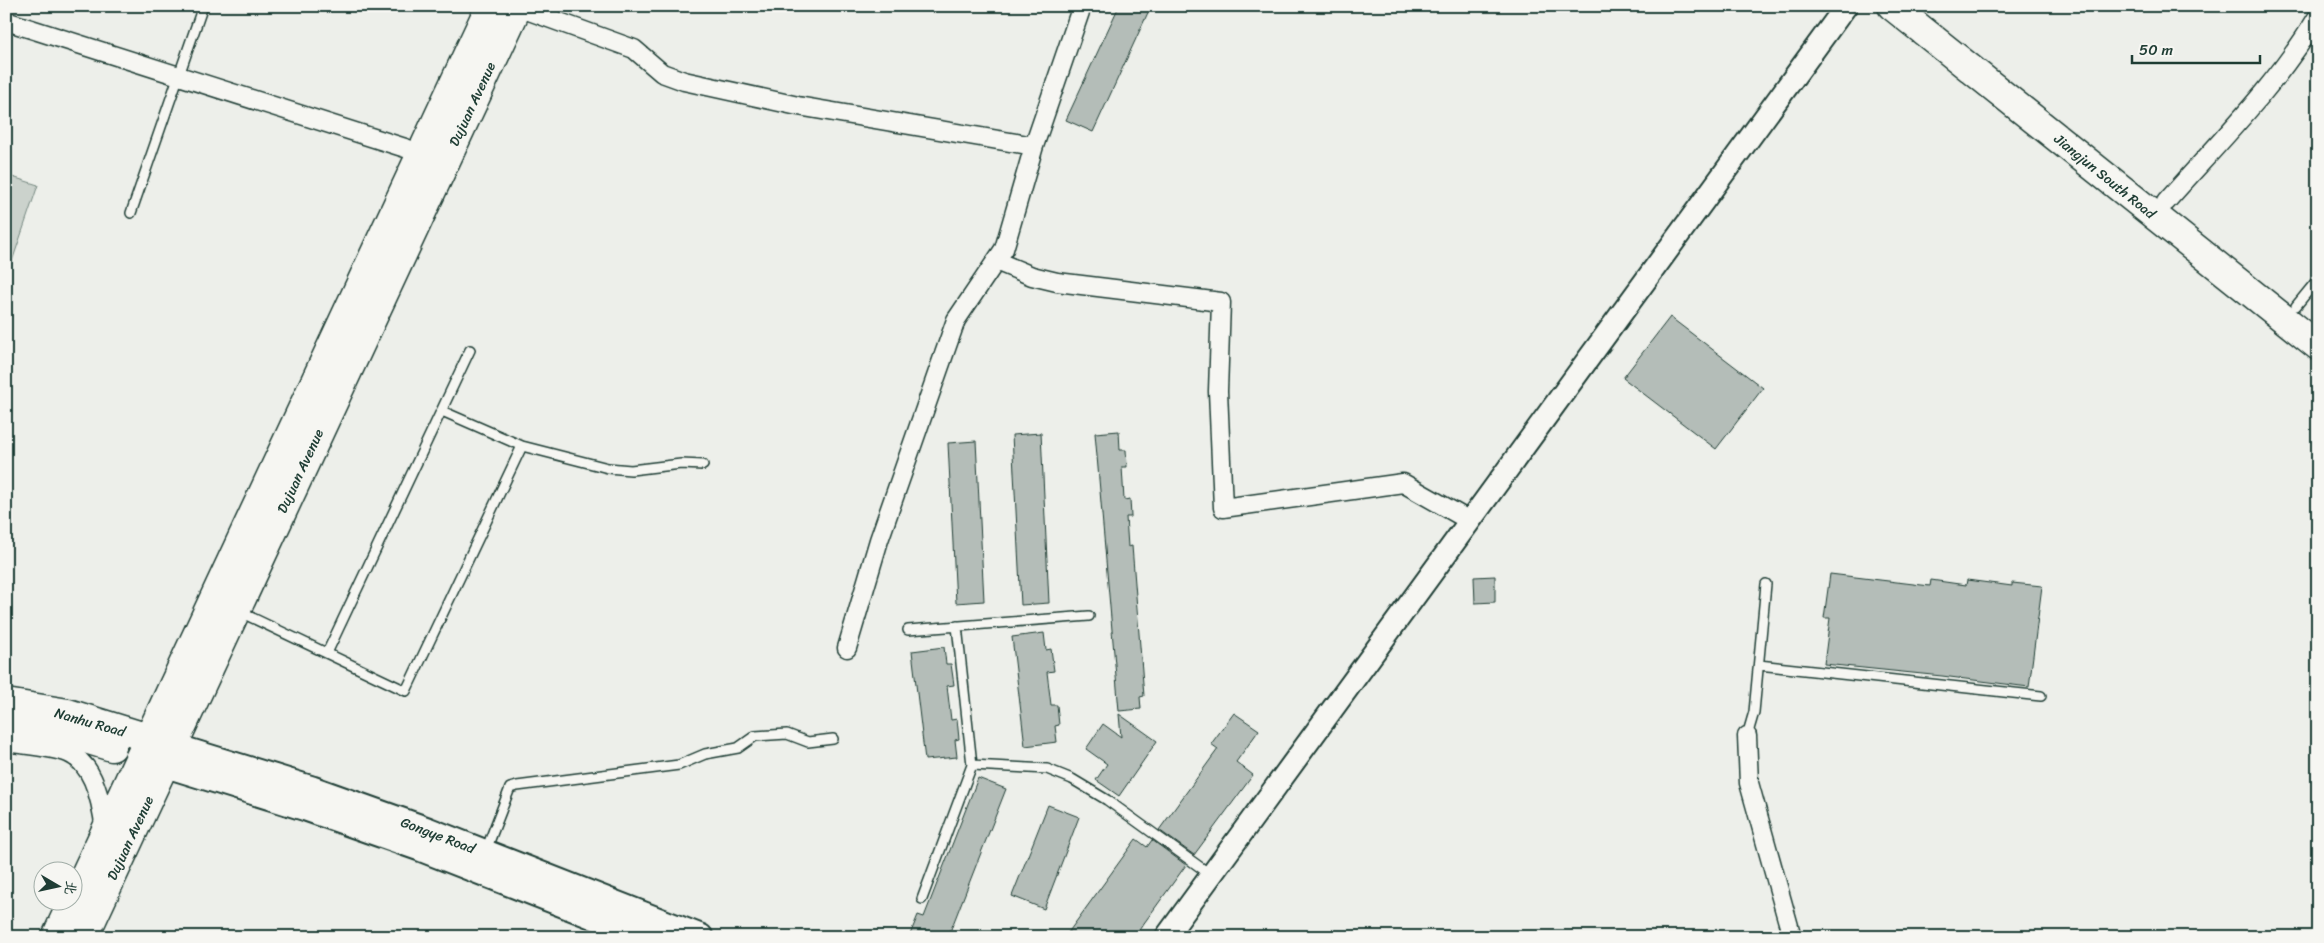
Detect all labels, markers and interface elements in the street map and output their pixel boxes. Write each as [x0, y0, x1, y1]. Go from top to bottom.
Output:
scale bar [2132, 32, 2259, 64]
text: 50 m [2139, 37, 2174, 63]
street label: Dujuan Avenue [442, 58, 503, 151]
street label: Jiangjun South Road [2047, 127, 2162, 227]
street label: Dujuan Avenue [270, 425, 331, 518]
street label: Nanhu Road [52, 700, 130, 745]
street label: Dujuan Avenue [100, 792, 161, 885]
street label: Gongye Road [397, 810, 480, 862]
north arrow [32, 860, 82, 910]
text: 北 [57, 879, 84, 897]

